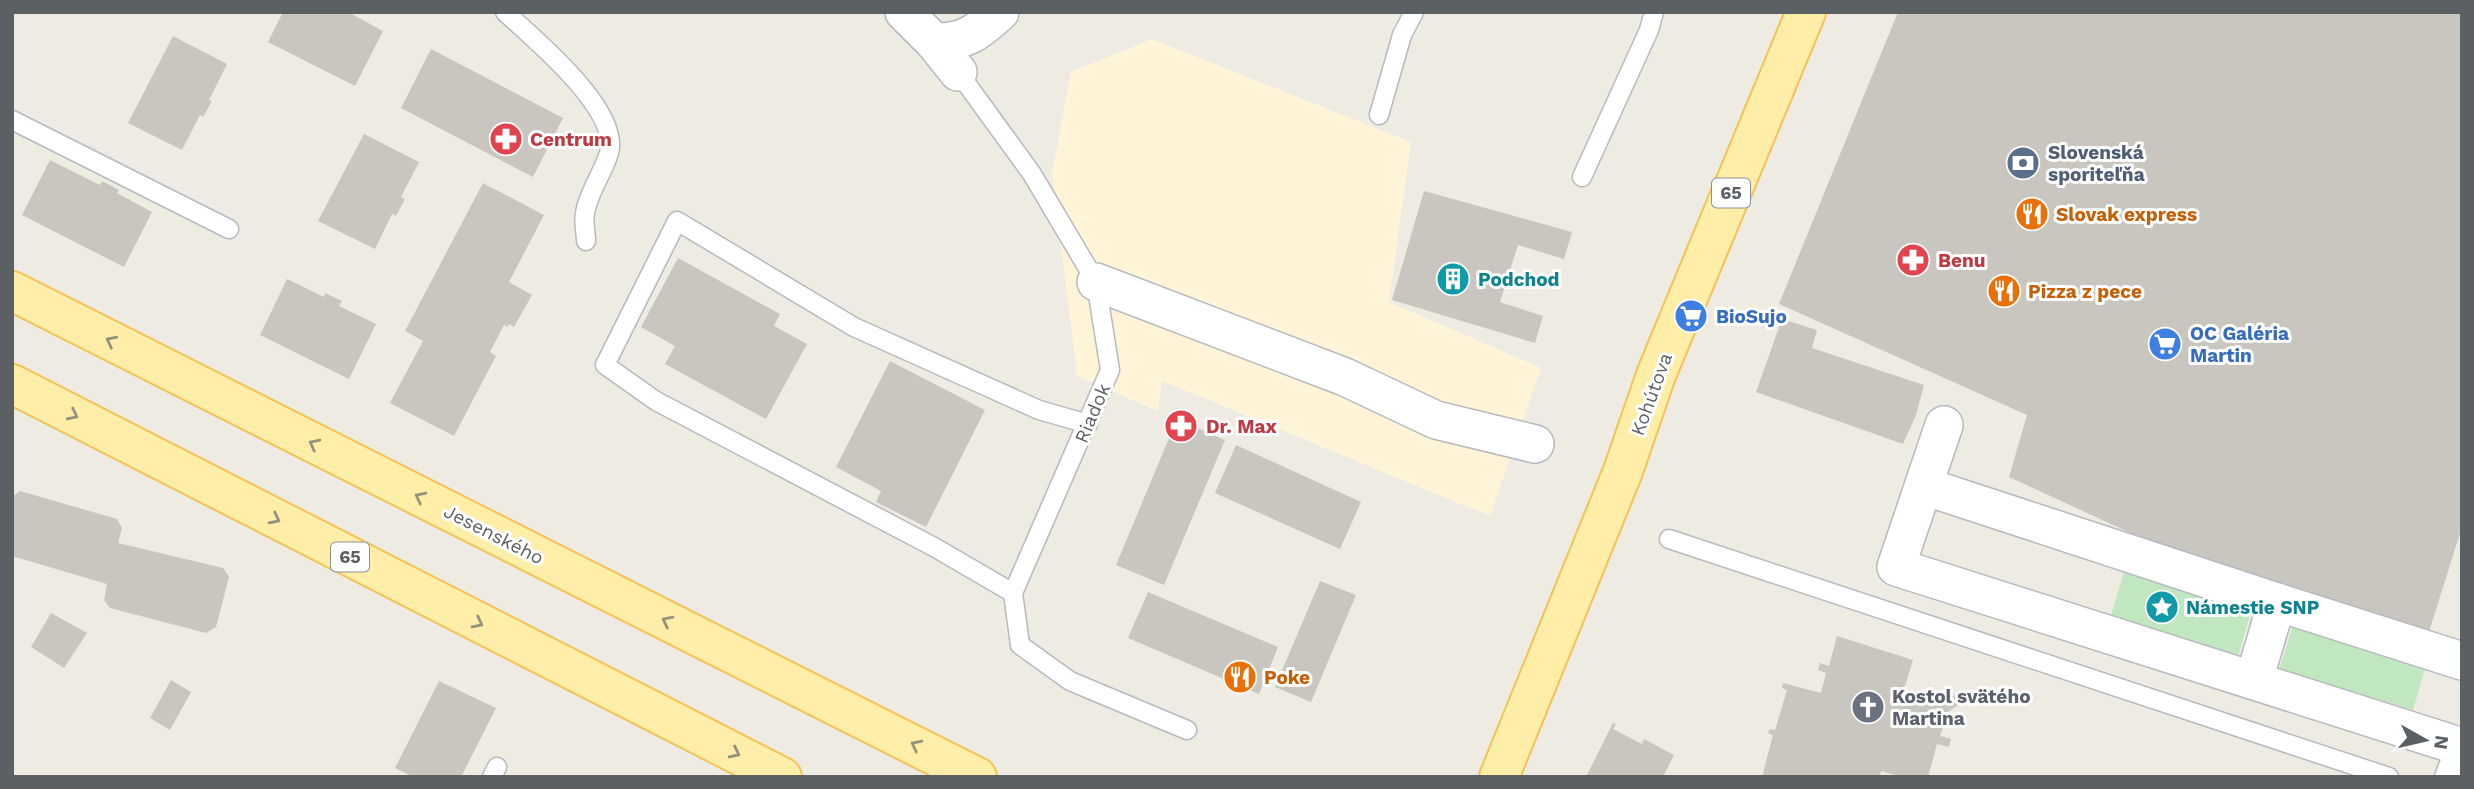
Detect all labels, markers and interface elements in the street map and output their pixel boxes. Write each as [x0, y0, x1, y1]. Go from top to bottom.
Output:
pharmacy icon: Centrum [487, 120, 525, 158]
place label: Centrum [530, 128, 612, 151]
place label: Slovenská sporiteľňa [2048, 141, 2145, 186]
bank icon: Slovenská sporiteľňa [2004, 144, 2042, 182]
road number: 65 [1712, 178, 1750, 208]
restaurant icon: Slovak express [2013, 195, 2051, 233]
place label: Slovak express [2056, 203, 2197, 226]
pharmacy icon: Benu [1894, 241, 1932, 279]
place label: Benu [1938, 249, 1986, 272]
building icon: Podchod [1434, 260, 1472, 298]
place label: Podchod [1478, 268, 1560, 291]
restaurant icon: Pizza z pece [1985, 272, 2023, 310]
place label: Pizza z pece [2028, 280, 2142, 303]
supermarket icon: BioSujo [1672, 297, 1710, 335]
place label: BioSujo [1716, 305, 1787, 328]
place label: OC Galéria Martin [2190, 322, 2289, 367]
supermarket icon: OC Galéria Martin [2146, 325, 2184, 363]
one-way arrow [106, 336, 118, 350]
street label: Kohútova [1626, 349, 1677, 439]
street label: Riadok [1070, 380, 1115, 446]
one-way arrow [66, 407, 78, 421]
pharmacy icon: Dr. Max [1162, 407, 1200, 445]
place label: Dr. Max [1206, 415, 1278, 438]
one-way arrow [309, 438, 321, 452]
one-way arrow [415, 491, 427, 505]
street label: Jesenského [440, 499, 547, 569]
one-way arrow [268, 511, 281, 525]
road number: 65 [331, 542, 369, 572]
place icon: Námestie SNP [2143, 588, 2181, 626]
place label: Námestie SNP [2186, 596, 2319, 619]
one-way arrow [471, 615, 483, 628]
one-way arrow [662, 615, 674, 629]
restaurant icon: Poke [1221, 658, 1259, 696]
place label: Poke [1264, 666, 1310, 689]
place label: Kostol svätého Martina [1892, 685, 2031, 730]
church icon: Kostol svätého Martina [1849, 688, 1887, 726]
north arrow [2390, 705, 2460, 775]
text: N [2429, 734, 2454, 751]
one-way arrow [911, 740, 923, 754]
one-way arrow [728, 745, 740, 759]

